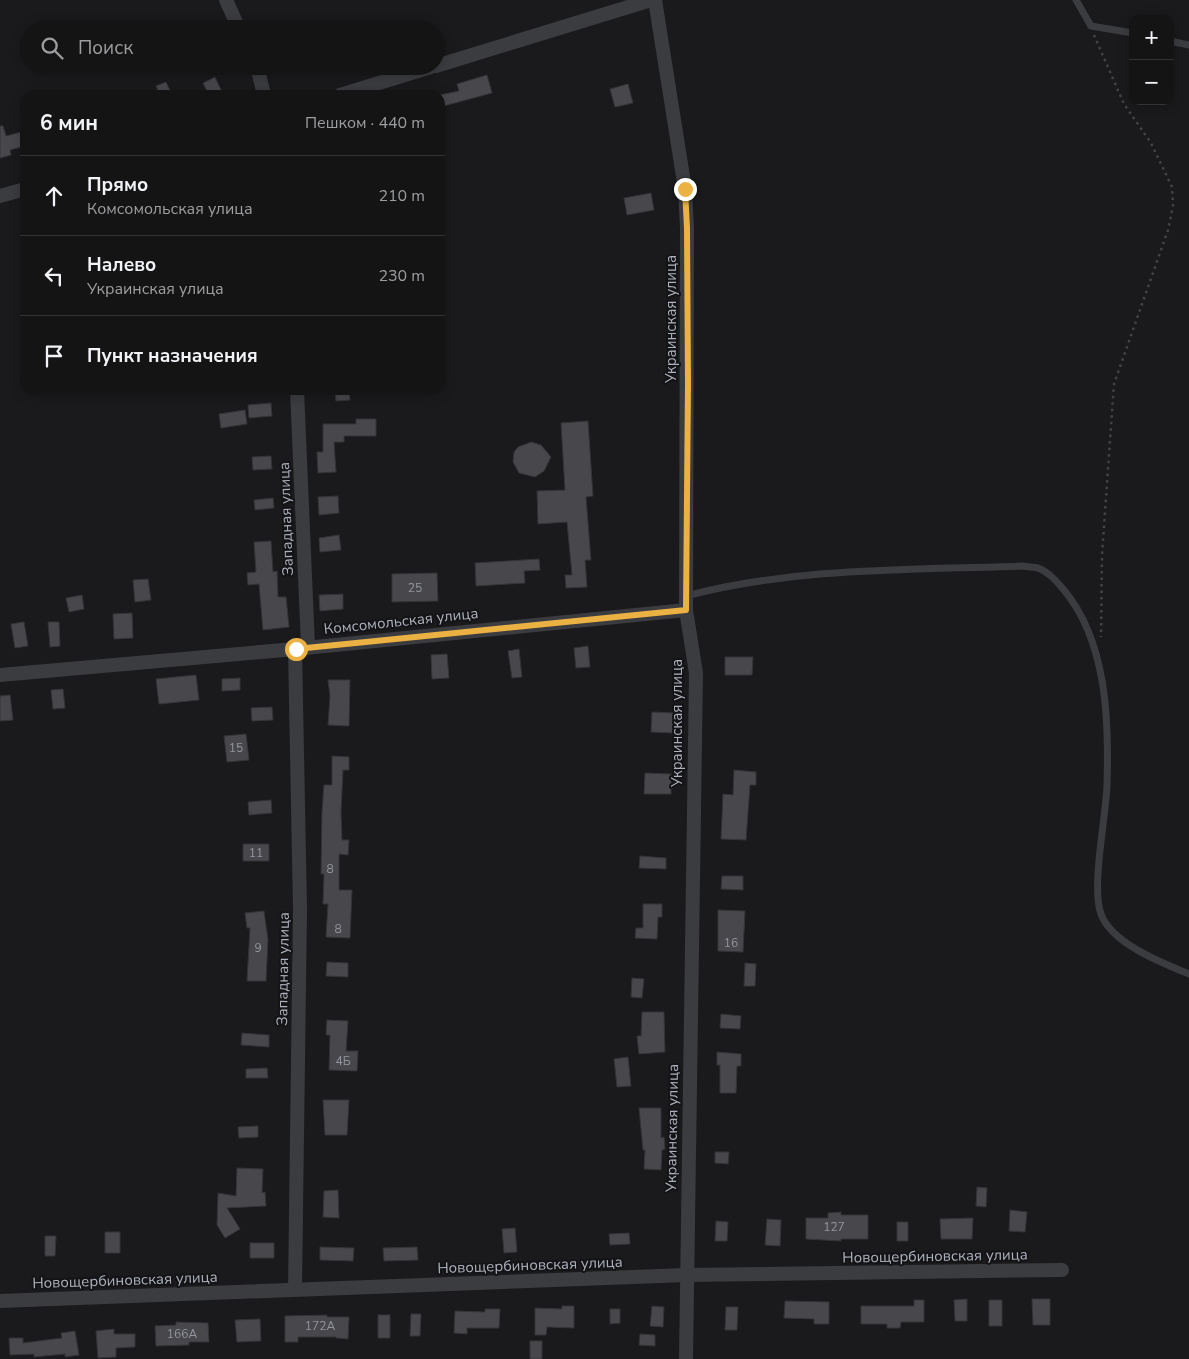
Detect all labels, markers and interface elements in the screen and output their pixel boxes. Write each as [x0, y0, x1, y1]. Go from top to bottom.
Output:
map controls [1129, 15, 1174, 105]
button: + [1129, 15, 1174, 60]
search box [20, 20, 445, 75]
icon: search [38, 34, 66, 62]
text: Поиск [78, 35, 133, 61]
button: − [1129, 60, 1174, 105]
text: 6 мин [40, 109, 98, 137]
text: Пешком · 440 m [305, 112, 425, 134]
text: Прямо [87, 172, 148, 198]
route end [674, 178, 697, 201]
icon: ahead [40, 182, 68, 210]
text: 210 m [378, 185, 425, 207]
text: Комсомольская улица [87, 198, 253, 220]
text: Налево [87, 252, 156, 278]
street label: Украинская улица [661, 255, 681, 384]
icon: left [40, 262, 68, 290]
text: 230 m [378, 265, 425, 287]
text: Украинская улица [87, 278, 224, 300]
icon: arrive [40, 342, 68, 370]
text: Пункт назначения [87, 343, 258, 369]
street label: Западная улица [274, 462, 298, 576]
house number: 25 [408, 580, 422, 596]
street label: Комсомольская улица [323, 603, 479, 639]
route start [285, 638, 308, 661]
street label: Украинская улица [667, 659, 687, 788]
house number: 15 [229, 740, 243, 756]
house number: 11 [249, 845, 263, 861]
house number: 8 [326, 861, 334, 877]
street label: Западная улица [272, 912, 294, 1026]
house number: 8 [334, 921, 342, 937]
house number: 16 [724, 935, 738, 951]
house number: 9 [254, 940, 262, 956]
house number: 4Б [335, 1053, 351, 1069]
street label: Украинская улица [661, 1064, 683, 1193]
house number: 127 [823, 1219, 845, 1235]
street label: Новощербиновская улица [842, 1244, 1028, 1268]
street label: Новощербиновская улица [437, 1252, 623, 1278]
street label: Новощербиновская улица [32, 1267, 218, 1293]
house number: 172А [305, 1318, 335, 1334]
house number: 166А [167, 1326, 197, 1342]

